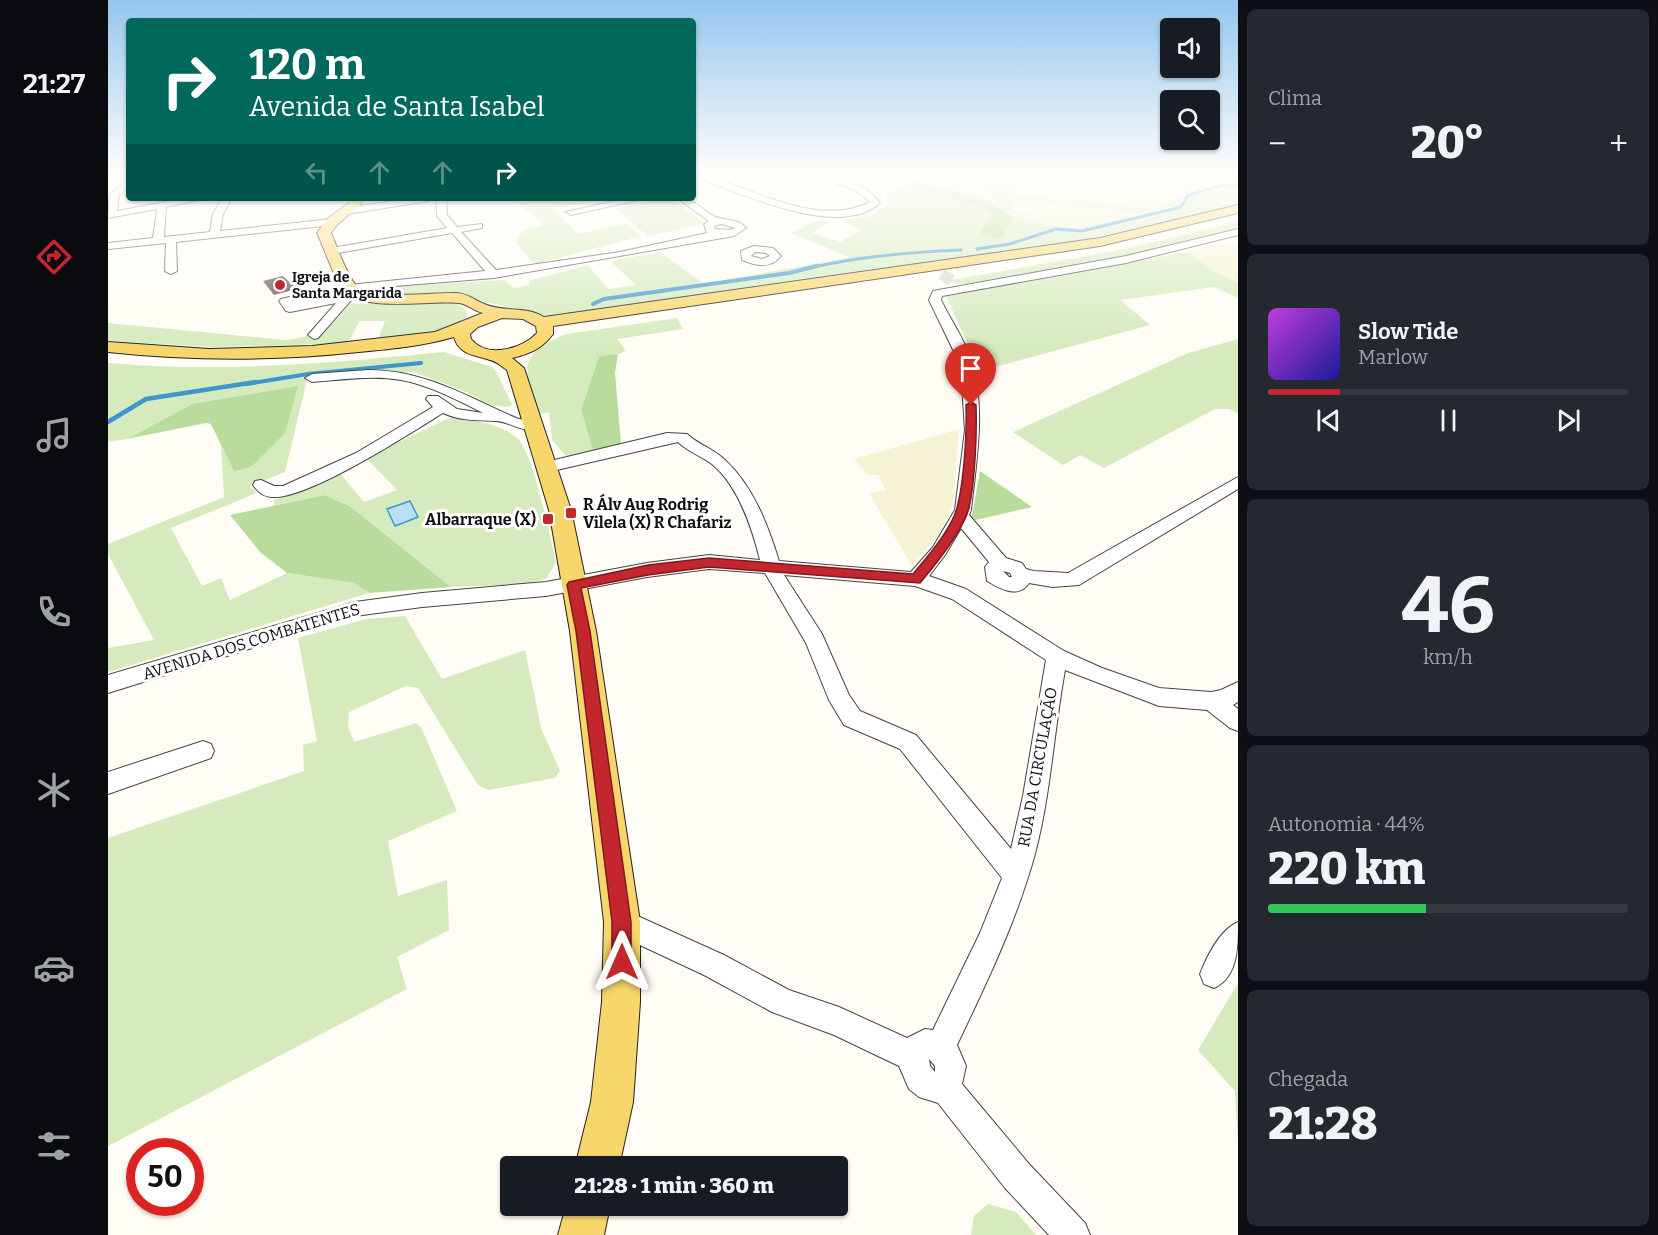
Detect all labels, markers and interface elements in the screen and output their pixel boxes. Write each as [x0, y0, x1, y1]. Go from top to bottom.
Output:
map controls [1160, 18, 1220, 150]
button: sound [1160, 18, 1220, 78]
text: 120 m [249, 40, 365, 90]
icon: right [150, 42, 228, 120]
text: 21:27 [23, 68, 85, 100]
text: Clima [1268, 86, 1322, 110]
button: search [1160, 90, 1220, 150]
text: Avenida de Santa Isabel [249, 91, 544, 123]
text: 20° [1411, 116, 1485, 170]
text: − [1268, 124, 1286, 164]
text: + [1609, 124, 1628, 164]
icon: left [300, 156, 333, 189]
icon: ahead [363, 156, 396, 189]
icon: ahead [426, 156, 459, 189]
icon: right [489, 156, 522, 189]
icon: directions [33, 236, 75, 278]
place label: Igreja de Santa Margarida [292, 269, 402, 302]
marker: Igreja de Santa Margarida [273, 278, 287, 292]
text: Slow Tide [1358, 318, 1458, 345]
pin [945, 343, 996, 405]
text: Marlow [1358, 345, 1428, 369]
icon: arrive [954, 352, 987, 385]
icon: previous [1312, 404, 1345, 437]
icon: pause [1432, 404, 1465, 437]
icon: next [1552, 404, 1585, 437]
icon: music [33, 414, 75, 456]
place label: R Álv Aug Rodrig Vilela (X) R Chafariz [583, 493, 732, 532]
marker: R Álv Aug Rodrig Vilela (X) R Chafariz [564, 506, 578, 520]
place label: Albarraque (X) [425, 510, 536, 529]
marker: Albarraque (X) [541, 512, 555, 526]
text: 46 [1401, 559, 1495, 653]
icon: phone [33, 591, 75, 633]
street label: AVENIDA DOS COMBATENTES [140, 599, 362, 684]
text: km/h [1423, 645, 1473, 669]
street label: RUA DA CIRCULAÇÃO [1013, 685, 1061, 849]
icon: climate [33, 769, 75, 811]
text: Autonomia · 44% [1268, 812, 1425, 836]
text: 220 km [1268, 842, 1425, 896]
position arrow [590, 930, 654, 994]
icon: car [33, 947, 75, 989]
text: Chegada [1268, 1067, 1348, 1091]
text: 21:28 [1268, 1097, 1378, 1151]
icon: filters [33, 1125, 75, 1167]
speed limit sign: 50 [126, 1138, 204, 1216]
text: 21:28 · 1 min · 360 m [574, 1172, 774, 1199]

